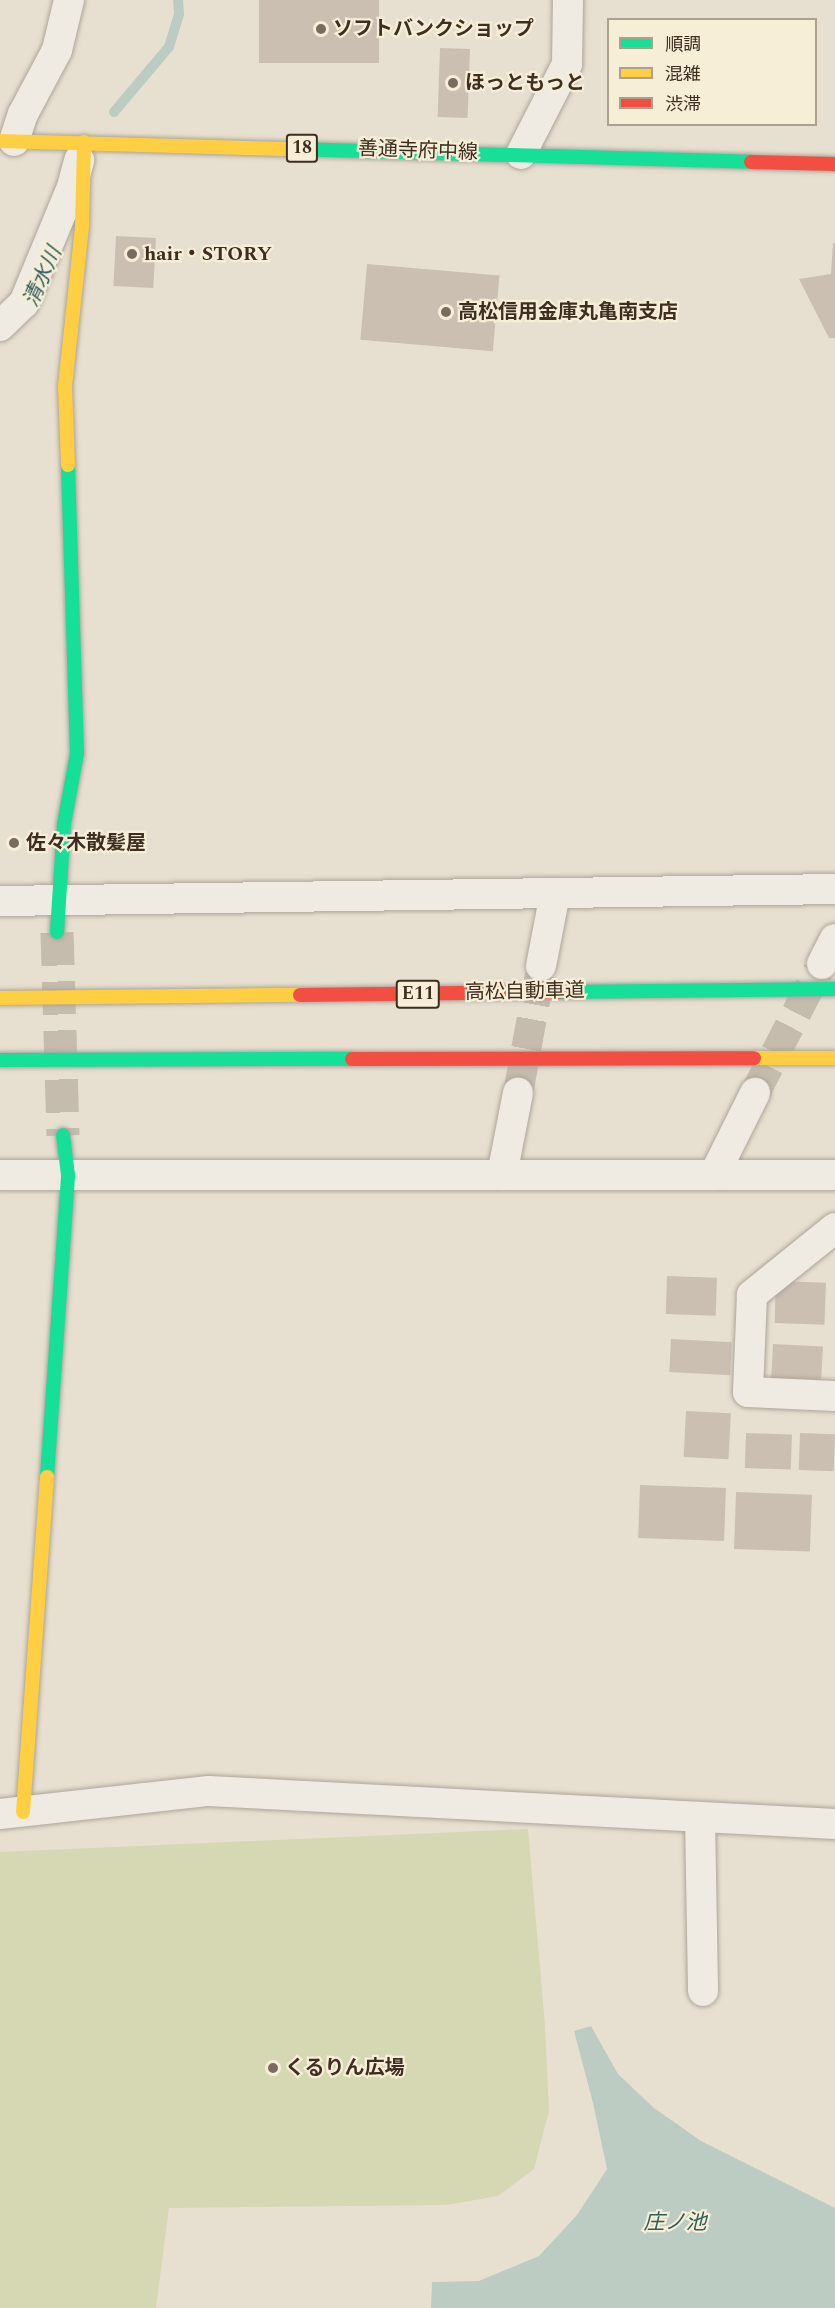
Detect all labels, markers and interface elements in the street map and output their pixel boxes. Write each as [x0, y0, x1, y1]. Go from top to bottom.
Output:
place label: ソフトバンクショップ [333, 17, 533, 41]
legend [607, 18, 817, 126]
marker: ソフトバンクショップ [314, 22, 328, 36]
text: 順調 [665, 31, 701, 58]
text: 混雑 [665, 61, 701, 88]
place label: ほっともっと [465, 71, 585, 95]
marker: ほっともっと [446, 76, 460, 90]
text: 渋滞 [665, 91, 701, 118]
road number: 18 [286, 133, 318, 163]
street label: 善通寺府中線 [358, 137, 478, 165]
place label: hair・STORY [144, 242, 272, 266]
water label: 清水川 [19, 243, 67, 311]
marker: hair・STORY [125, 247, 139, 261]
place label: 高松信用金庫丸亀南支店 [458, 300, 678, 324]
marker: 高松信用金庫丸亀南支店 [439, 305, 453, 319]
place label: 佐々木散髪屋 [26, 831, 146, 855]
marker: 佐々木散髪屋 [7, 836, 21, 850]
road number: E11 [396, 979, 440, 1009]
street label: 高松自動車道 [465, 979, 585, 1005]
place label: くるりん広場 [285, 2056, 405, 2080]
marker: くるりん広場 [266, 2061, 280, 2075]
water label: 庄ノ池 [644, 2210, 706, 2236]

